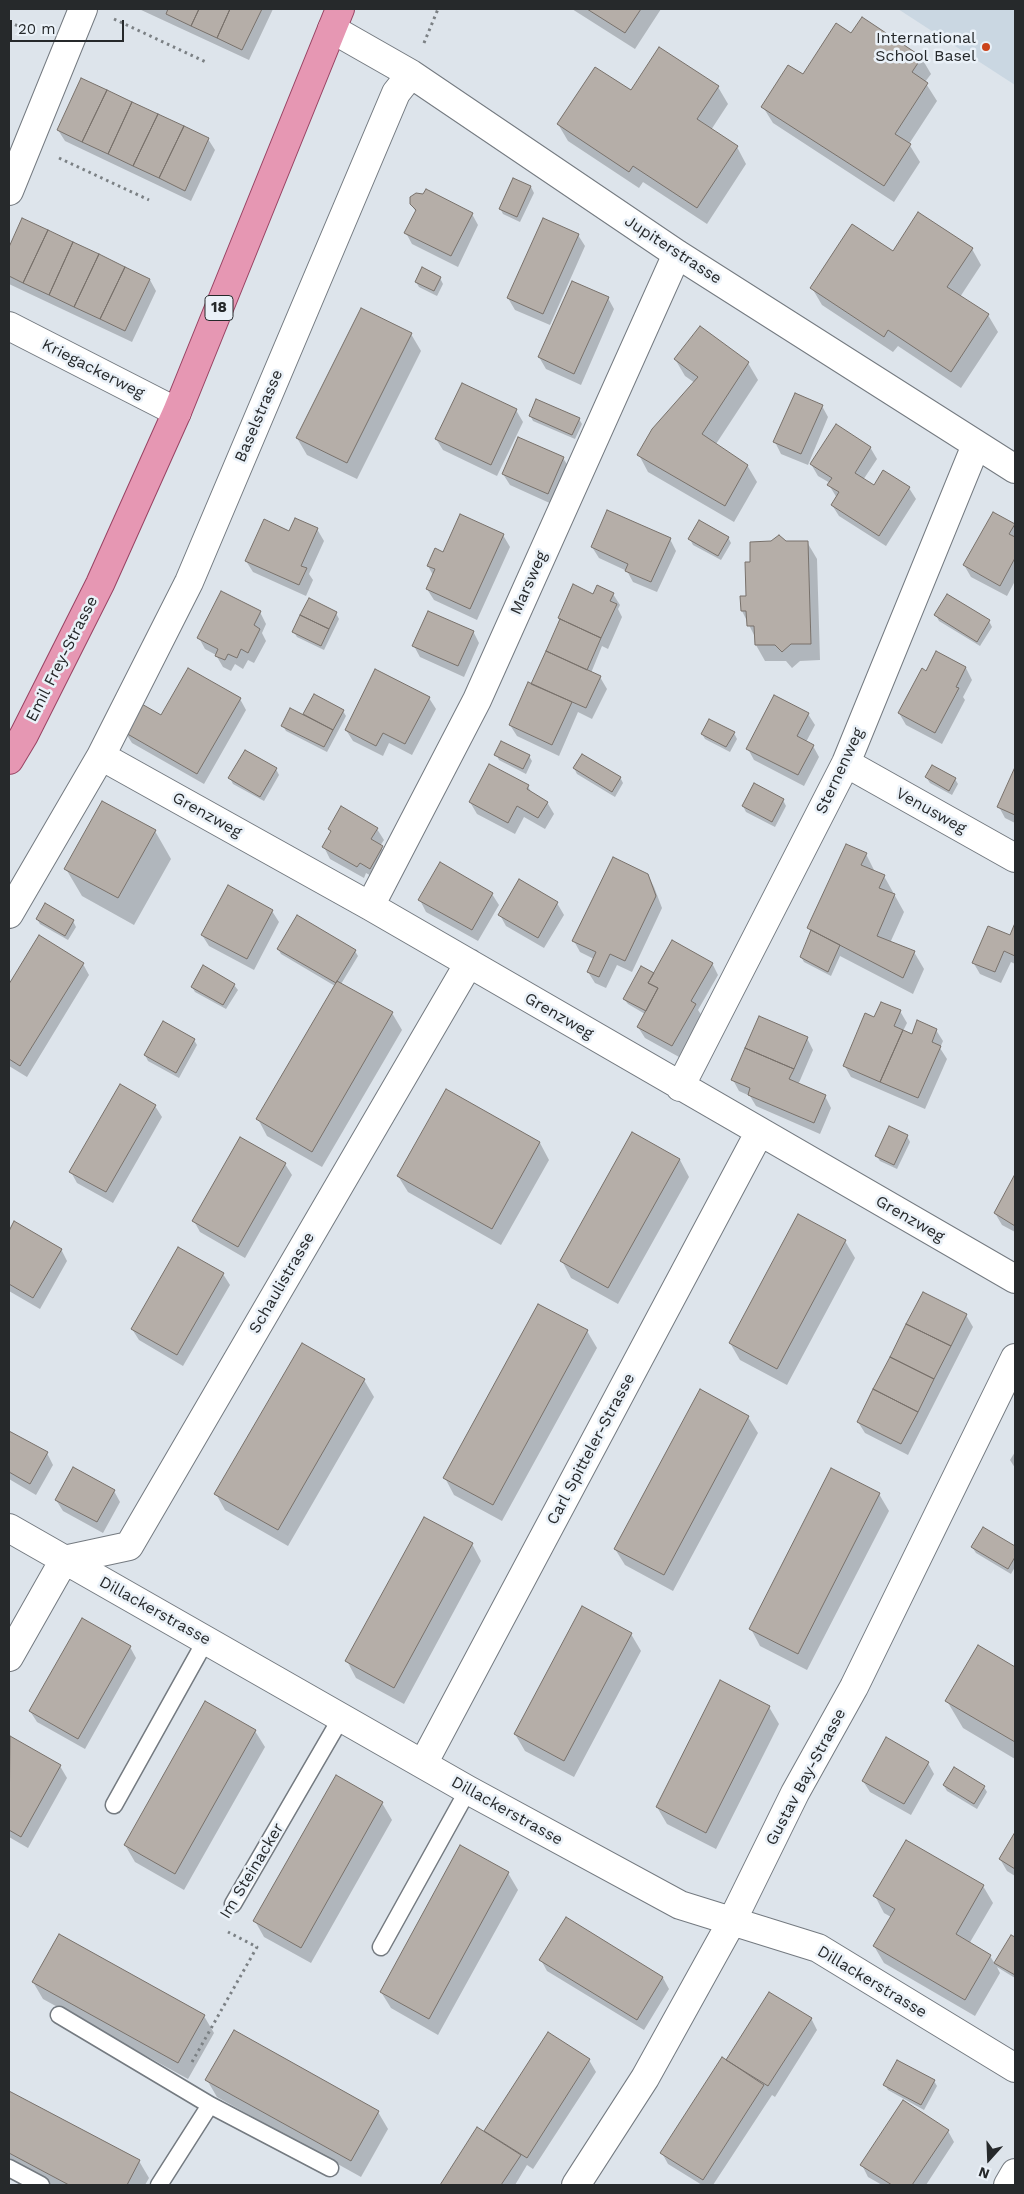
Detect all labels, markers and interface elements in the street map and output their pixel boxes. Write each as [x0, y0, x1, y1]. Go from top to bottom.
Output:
scale bar [12, 10, 126, 42]
text: 20 m [18, 20, 56, 38]
place label: International School Basel [875, 28, 976, 66]
marker: International School Basel [980, 41, 992, 53]
street label: Jupiterstrasse [621, 212, 725, 288]
road number: 18 [205, 296, 233, 320]
street label: Kriegackerweg [39, 335, 147, 403]
street label: Baselstrasse [231, 367, 287, 465]
street label: Marsweg [506, 548, 552, 618]
street label: Emil Frey-Strasse [22, 593, 102, 725]
street label: Sternenweg [812, 725, 868, 817]
street label: Venusweg [892, 784, 970, 838]
street label: Grenzweg [169, 788, 245, 842]
street label: Grenzweg [521, 989, 597, 1043]
street label: Grenzweg [872, 1192, 948, 1246]
street label: Schaulistrasse [245, 1229, 319, 1337]
street label: Carl Spitteler-Strasse [543, 1370, 639, 1528]
street label: Dillackerstrasse [96, 1572, 214, 1650]
street label: Gustav Bay-Strasse [762, 1705, 850, 1849]
street label: Dillackerstrasse [448, 1772, 566, 1850]
street label: Im Steinacker [216, 1820, 288, 1922]
street label: Dillackerstrasse [814, 1942, 930, 2022]
north arrow [964, 2134, 1014, 2184]
text: N [976, 2164, 991, 2182]

